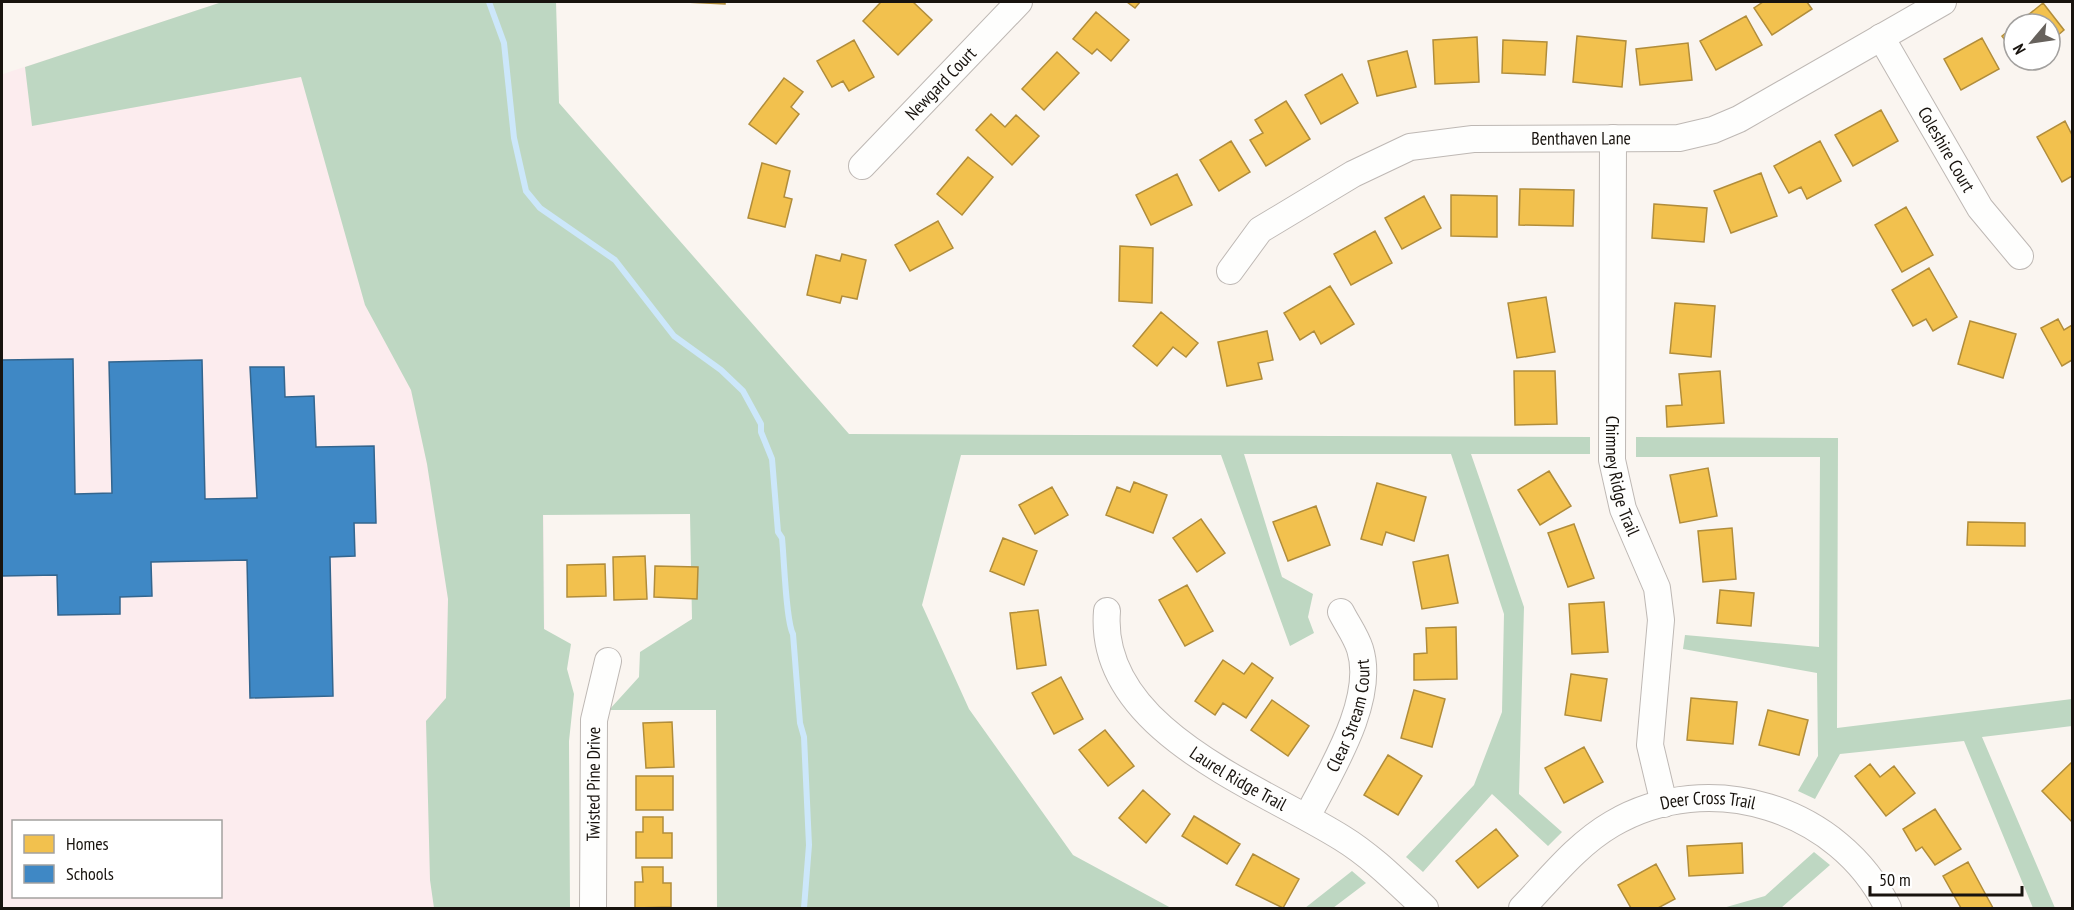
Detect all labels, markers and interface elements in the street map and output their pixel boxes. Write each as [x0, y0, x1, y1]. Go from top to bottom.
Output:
north arrow [2002, 12, 2062, 72]
text: N [2008, 41, 2030, 58]
street label: Newgard Court [900, 42, 981, 125]
street label: Coleshire Court [1913, 102, 1980, 196]
street label: Benthaven Lane [1531, 126, 1631, 150]
street label: Chimney Ridge Trail [1601, 416, 1645, 540]
street label: Clear Stream Court [1321, 658, 1374, 776]
street label: Twisted Pine Drive [581, 727, 605, 841]
street label: Laurel Ridge Trail [1185, 741, 1291, 816]
street label: Deer Cross Trail [1658, 786, 1759, 815]
legend [12, 820, 222, 898]
text: Homes [66, 832, 109, 855]
scale bar [1870, 859, 2022, 897]
text: Schools [66, 862, 114, 885]
text: 50 m [1879, 868, 1911, 891]

